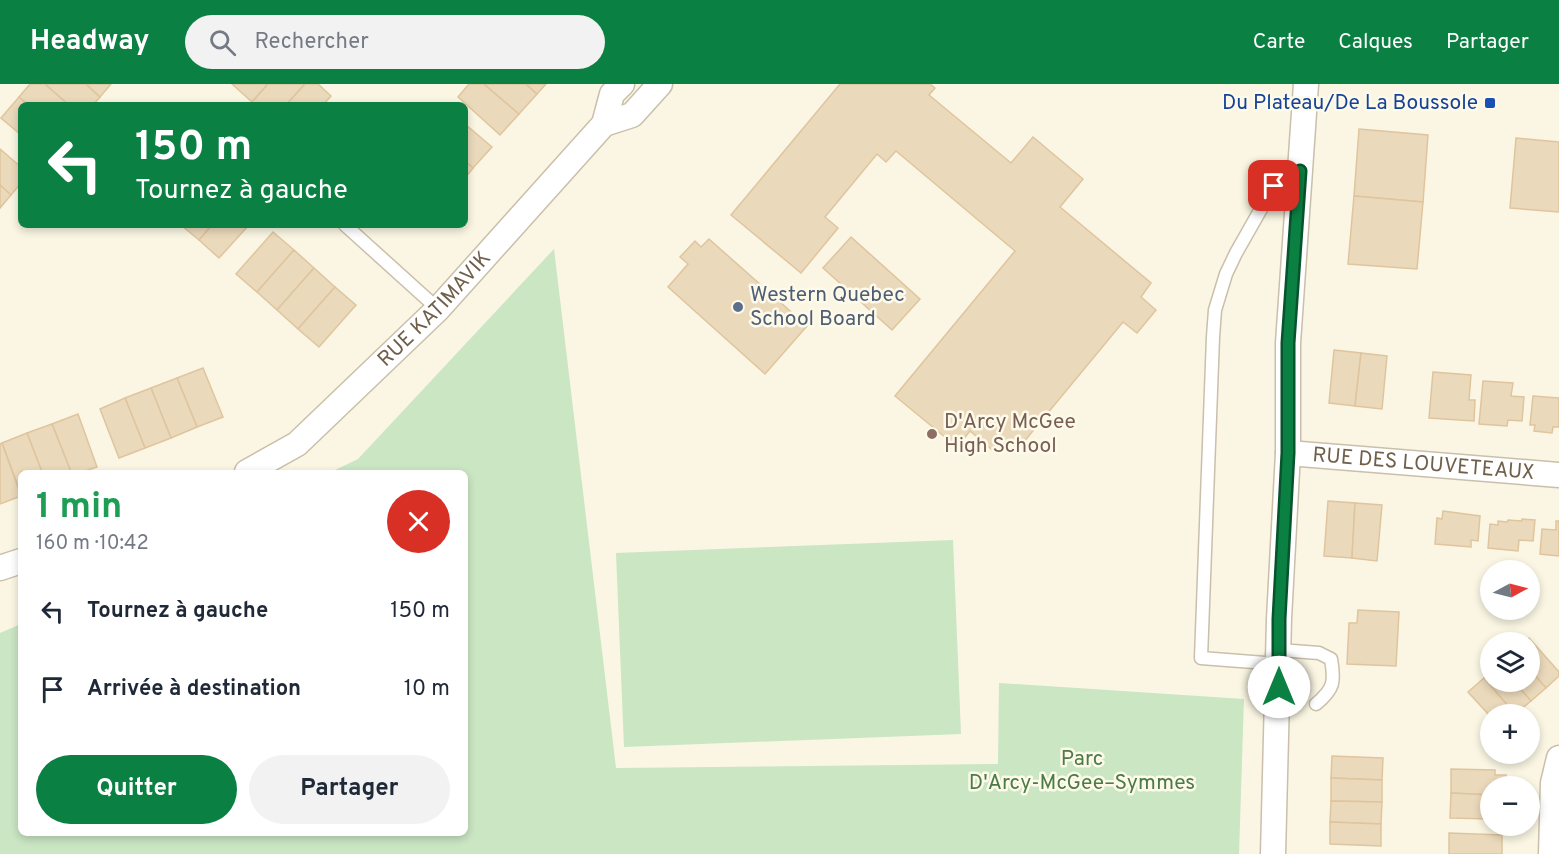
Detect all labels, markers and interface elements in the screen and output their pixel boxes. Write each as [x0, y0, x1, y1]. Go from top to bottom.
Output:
search box [185, 15, 605, 69]
text: Headway [30, 24, 149, 60]
icon: search [206, 26, 239, 59]
text: Rechercher [254, 29, 369, 56]
text: Carte [1253, 29, 1305, 56]
text: Calques [1338, 29, 1413, 56]
text: Partager [1446, 29, 1529, 56]
place label: Du Plateau/De La Boussole [1222, 90, 1478, 117]
marker: Du Plateau/De La Boussole [1483, 96, 1497, 110]
text: 150 m [135, 122, 252, 175]
icon: left [36, 126, 114, 204]
pin [1248, 160, 1299, 211]
icon: arrive [1257, 169, 1290, 202]
text: Tournez à gauche [135, 174, 348, 208]
street label: RUE KATIMAVIK [372, 245, 497, 373]
place label: Western Quebec School Board [750, 282, 905, 333]
marker: Western Quebec School Board [731, 300, 745, 314]
place label: D'Arcy McGee High School [944, 409, 1076, 460]
marker: D'Arcy McGee High School [925, 427, 939, 441]
street label: RUE DES LOUVETEAUX [1312, 442, 1536, 486]
text: 1 min [36, 485, 122, 531]
button: close [387, 490, 450, 553]
text: 160 m · 10:42 [36, 531, 149, 557]
north arrow [1480, 560, 1540, 620]
map controls [1480, 560, 1540, 836]
icon: left [36, 595, 69, 628]
text: Tournez à gauche [87, 598, 268, 625]
text: 150 m [390, 598, 450, 625]
button: layers [1480, 632, 1540, 692]
position arrow [1247, 655, 1311, 719]
icon: arrive [36, 673, 69, 706]
text: Arrivée à destination [87, 676, 301, 703]
text: 10 m [404, 676, 450, 703]
button: + [1480, 704, 1540, 764]
park label: Parc D'Arcy-McGee–Symmes [969, 746, 1195, 797]
button: Quitter [36, 755, 237, 824]
button: Partager [249, 755, 450, 824]
button: − [1480, 776, 1540, 836]

